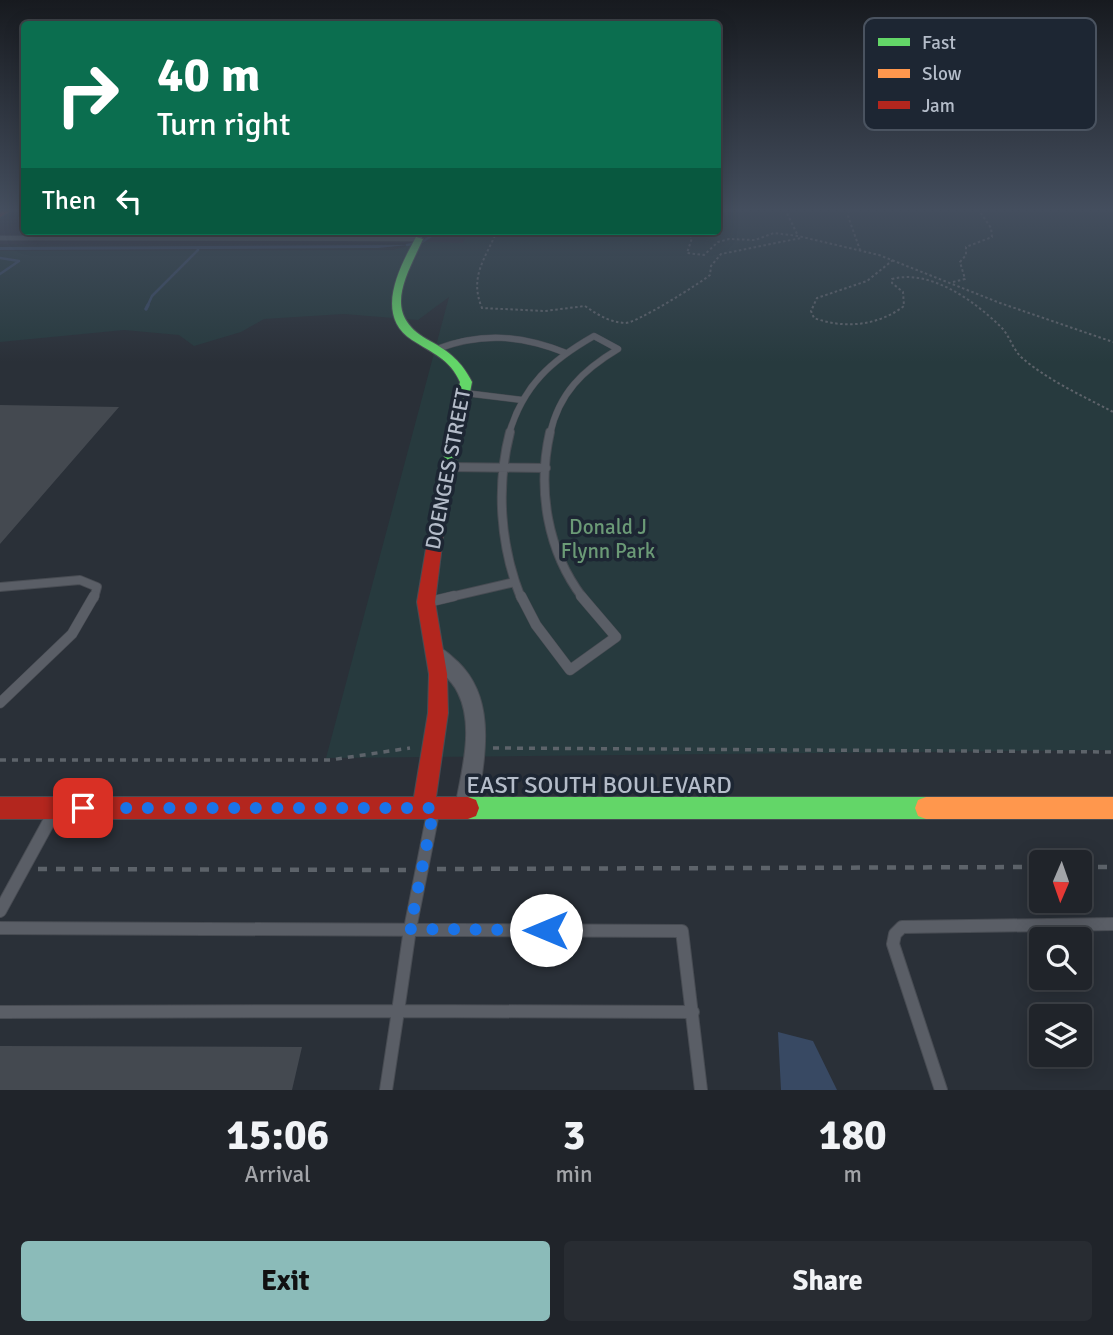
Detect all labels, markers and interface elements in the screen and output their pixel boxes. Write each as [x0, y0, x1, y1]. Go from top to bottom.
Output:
legend [864, 18, 1096, 130]
text: Fast [922, 31, 956, 55]
text: 40 m [157, 45, 260, 105]
icon: right [42, 49, 133, 140]
text: Slow [922, 62, 962, 86]
text: Jam [922, 94, 955, 118]
text: Turn right [157, 105, 290, 144]
icon: left [110, 182, 148, 220]
text: Then [42, 185, 96, 217]
street label: DOENGES STREET [420, 386, 476, 552]
park label: Donald J Flynn Park [561, 514, 656, 564]
street label: EAST SOUTH BOULEVARD [466, 770, 732, 800]
pin [53, 778, 113, 838]
icon: arrive [64, 789, 102, 827]
north arrow [1029, 850, 1092, 914]
map controls [1029, 850, 1092, 1067]
position arrow [509, 893, 583, 967]
button: search [1029, 927, 1092, 990]
button: layers [1029, 1004, 1092, 1067]
text: 15:06 [226, 1110, 329, 1161]
text: 3 [563, 1110, 585, 1161]
text: 180 [819, 1110, 887, 1161]
text: Arrival [245, 1160, 311, 1189]
text: min [555, 1160, 593, 1189]
text: m [844, 1160, 862, 1189]
button: Exit [21, 1241, 550, 1321]
button: Share [564, 1241, 1092, 1321]

